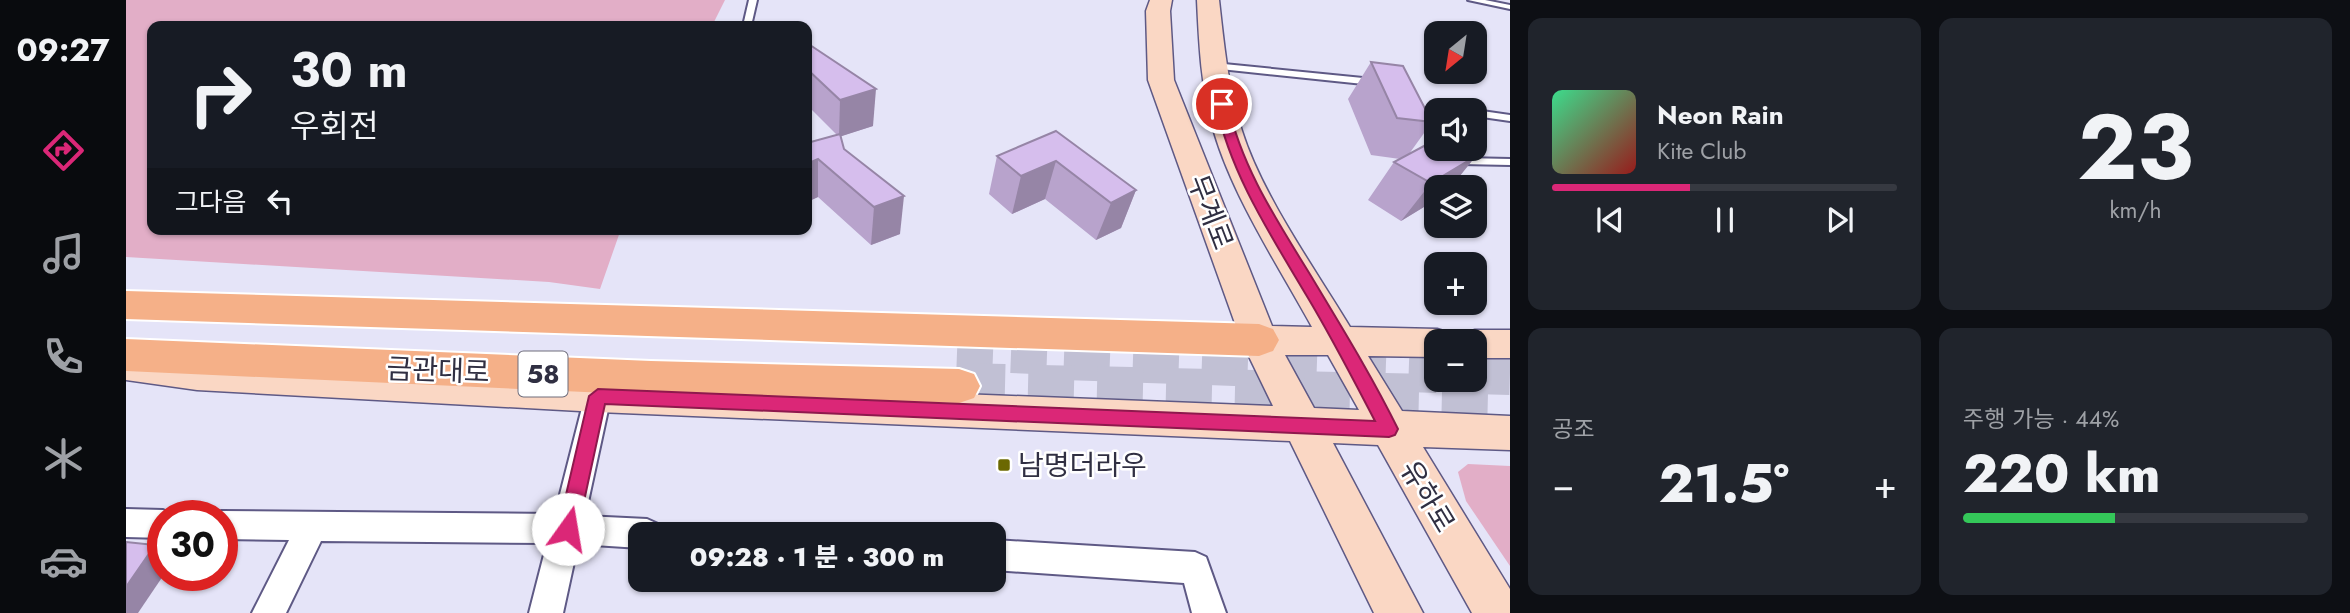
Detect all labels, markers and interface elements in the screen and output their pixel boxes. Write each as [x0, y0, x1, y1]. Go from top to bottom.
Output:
north arrow [1424, 21, 1488, 84]
map controls [1424, 21, 1487, 392]
text: 09:27 [16, 27, 110, 73]
text: 30 m [290, 35, 408, 105]
icon: right [175, 49, 266, 140]
pin [1192, 74, 1252, 134]
text: 23 [2077, 82, 2194, 213]
icon: arrive [1203, 85, 1241, 123]
text: Neon Rain [1657, 96, 1784, 134]
button: sound [1424, 98, 1487, 161]
text: 우회전 [290, 103, 378, 149]
icon: directions [39, 126, 88, 175]
text: Kite Club [1657, 134, 1746, 168]
street label: 무계로 [1178, 169, 1244, 256]
button: layers [1424, 175, 1487, 238]
icon: left [261, 182, 299, 220]
text: 그다음 [175, 183, 247, 221]
text: km/h [2110, 193, 2161, 227]
icon: previous [1591, 201, 1629, 239]
icon: pause [1706, 201, 1744, 239]
icon: next [1821, 201, 1859, 239]
icon: music [39, 229, 88, 278]
button: + [1424, 252, 1487, 315]
button: − [1424, 329, 1487, 392]
icon: phone [39, 332, 88, 381]
street label: 금관대로 [386, 348, 490, 393]
road number: 58 [518, 352, 568, 396]
text: 주행 가능 · 44% [1963, 402, 2119, 436]
text: 공조 [1552, 412, 1594, 446]
icon: climate [39, 434, 88, 483]
text: 220 km [1963, 436, 2160, 512]
place label: 남명더라우 [1018, 445, 1147, 486]
text: 21.5° [1659, 446, 1789, 522]
street label: 유하로 [1390, 453, 1465, 540]
marker: 남명더라우 [996, 457, 1012, 473]
text: − [1552, 457, 1574, 512]
text: + [1874, 457, 1897, 512]
position arrow [531, 492, 605, 566]
speed limit sign: 30 [147, 500, 238, 591]
icon: car [39, 537, 88, 586]
text: 09:28 · 1 분 · 300 m [690, 538, 944, 576]

